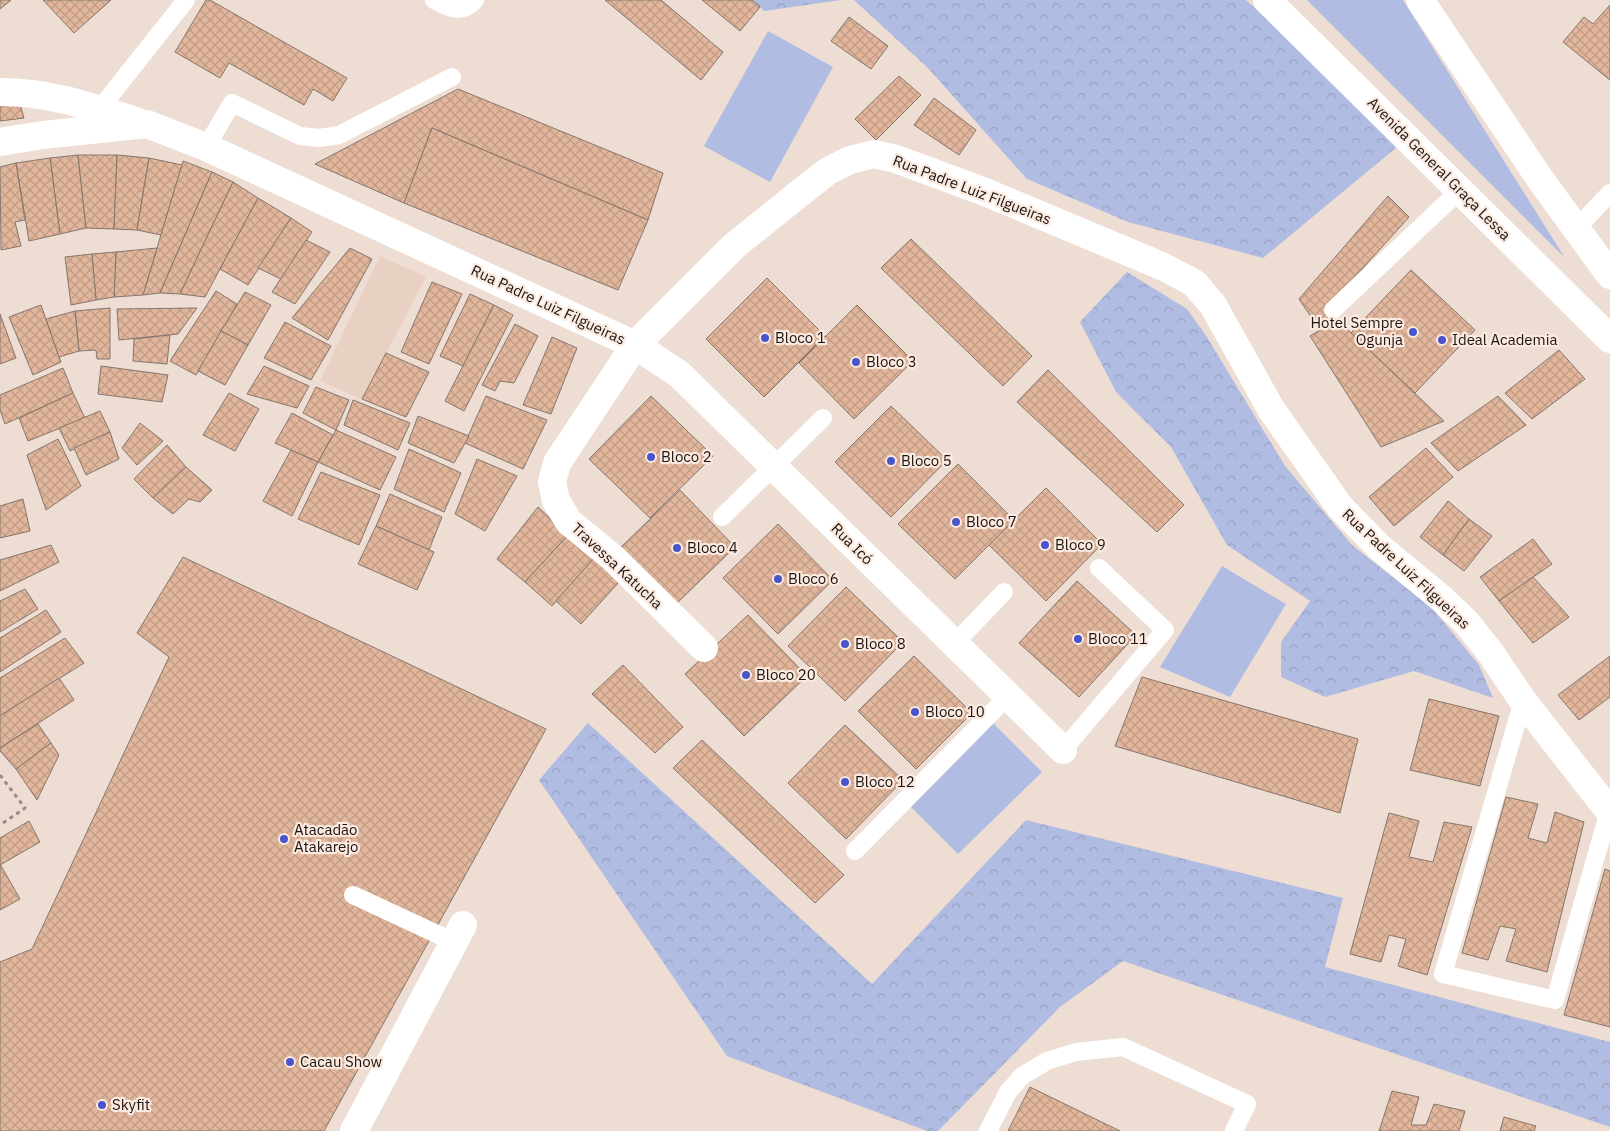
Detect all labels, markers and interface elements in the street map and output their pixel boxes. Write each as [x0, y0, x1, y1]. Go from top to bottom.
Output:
street label: Avenida General Graça Lessa [1364, 93, 1515, 244]
street label: Rua Padre Luiz Filgueiras [890, 151, 1054, 229]
street label: Rua Padre Luiz Filgueiras [468, 260, 628, 349]
place label: Hotel Sempre Ogunja [1311, 313, 1403, 349]
marker: Hotel Sempre Ogunja [1407, 326, 1419, 338]
place label: Bloco 1 [775, 328, 826, 347]
place label: Ideal Academia [1452, 330, 1557, 349]
marker: Bloco 1 [759, 332, 771, 344]
marker: Ideal Academia [1436, 334, 1448, 346]
place label: Bloco 3 [866, 352, 917, 371]
marker: Bloco 3 [850, 356, 862, 368]
place label: Bloco 2 [661, 447, 712, 466]
marker: Bloco 2 [645, 451, 657, 463]
place label: Bloco 5 [901, 451, 952, 470]
marker: Bloco 5 [885, 455, 897, 467]
street label: Rua Padre Luiz Filgueiras [1338, 504, 1474, 633]
place label: Bloco 7 [966, 512, 1017, 531]
marker: Bloco 7 [950, 516, 962, 528]
street label: Travessa Katucha [568, 518, 667, 613]
street label: Rua Icó [827, 519, 877, 569]
place label: Bloco 9 [1055, 535, 1106, 554]
place label: Bloco 4 [687, 538, 738, 557]
marker: Bloco 9 [1039, 539, 1051, 551]
marker: Bloco 4 [671, 542, 683, 554]
place label: Bloco 6 [788, 569, 839, 588]
marker: Bloco 6 [772, 573, 784, 585]
place label: Bloco 11 [1088, 629, 1148, 648]
marker: Bloco 11 [1072, 633, 1084, 645]
place label: Bloco 8 [855, 634, 906, 653]
marker: Bloco 8 [839, 638, 851, 650]
place label: Bloco 20 [756, 665, 816, 684]
marker: Bloco 20 [740, 669, 752, 681]
place label: Bloco 10 [925, 702, 985, 721]
marker: Bloco 10 [909, 706, 921, 718]
place label: Bloco 12 [855, 772, 915, 791]
marker: Bloco 12 [839, 776, 851, 788]
place label: Atacadão Atakarejo [294, 820, 359, 856]
marker: Atacadão Atakarejo [278, 833, 290, 845]
place label: Cacau Show [300, 1052, 383, 1071]
marker: Cacau Show [284, 1056, 296, 1068]
place label: Skyfit [112, 1095, 150, 1114]
marker: Skyfit [96, 1099, 108, 1111]

